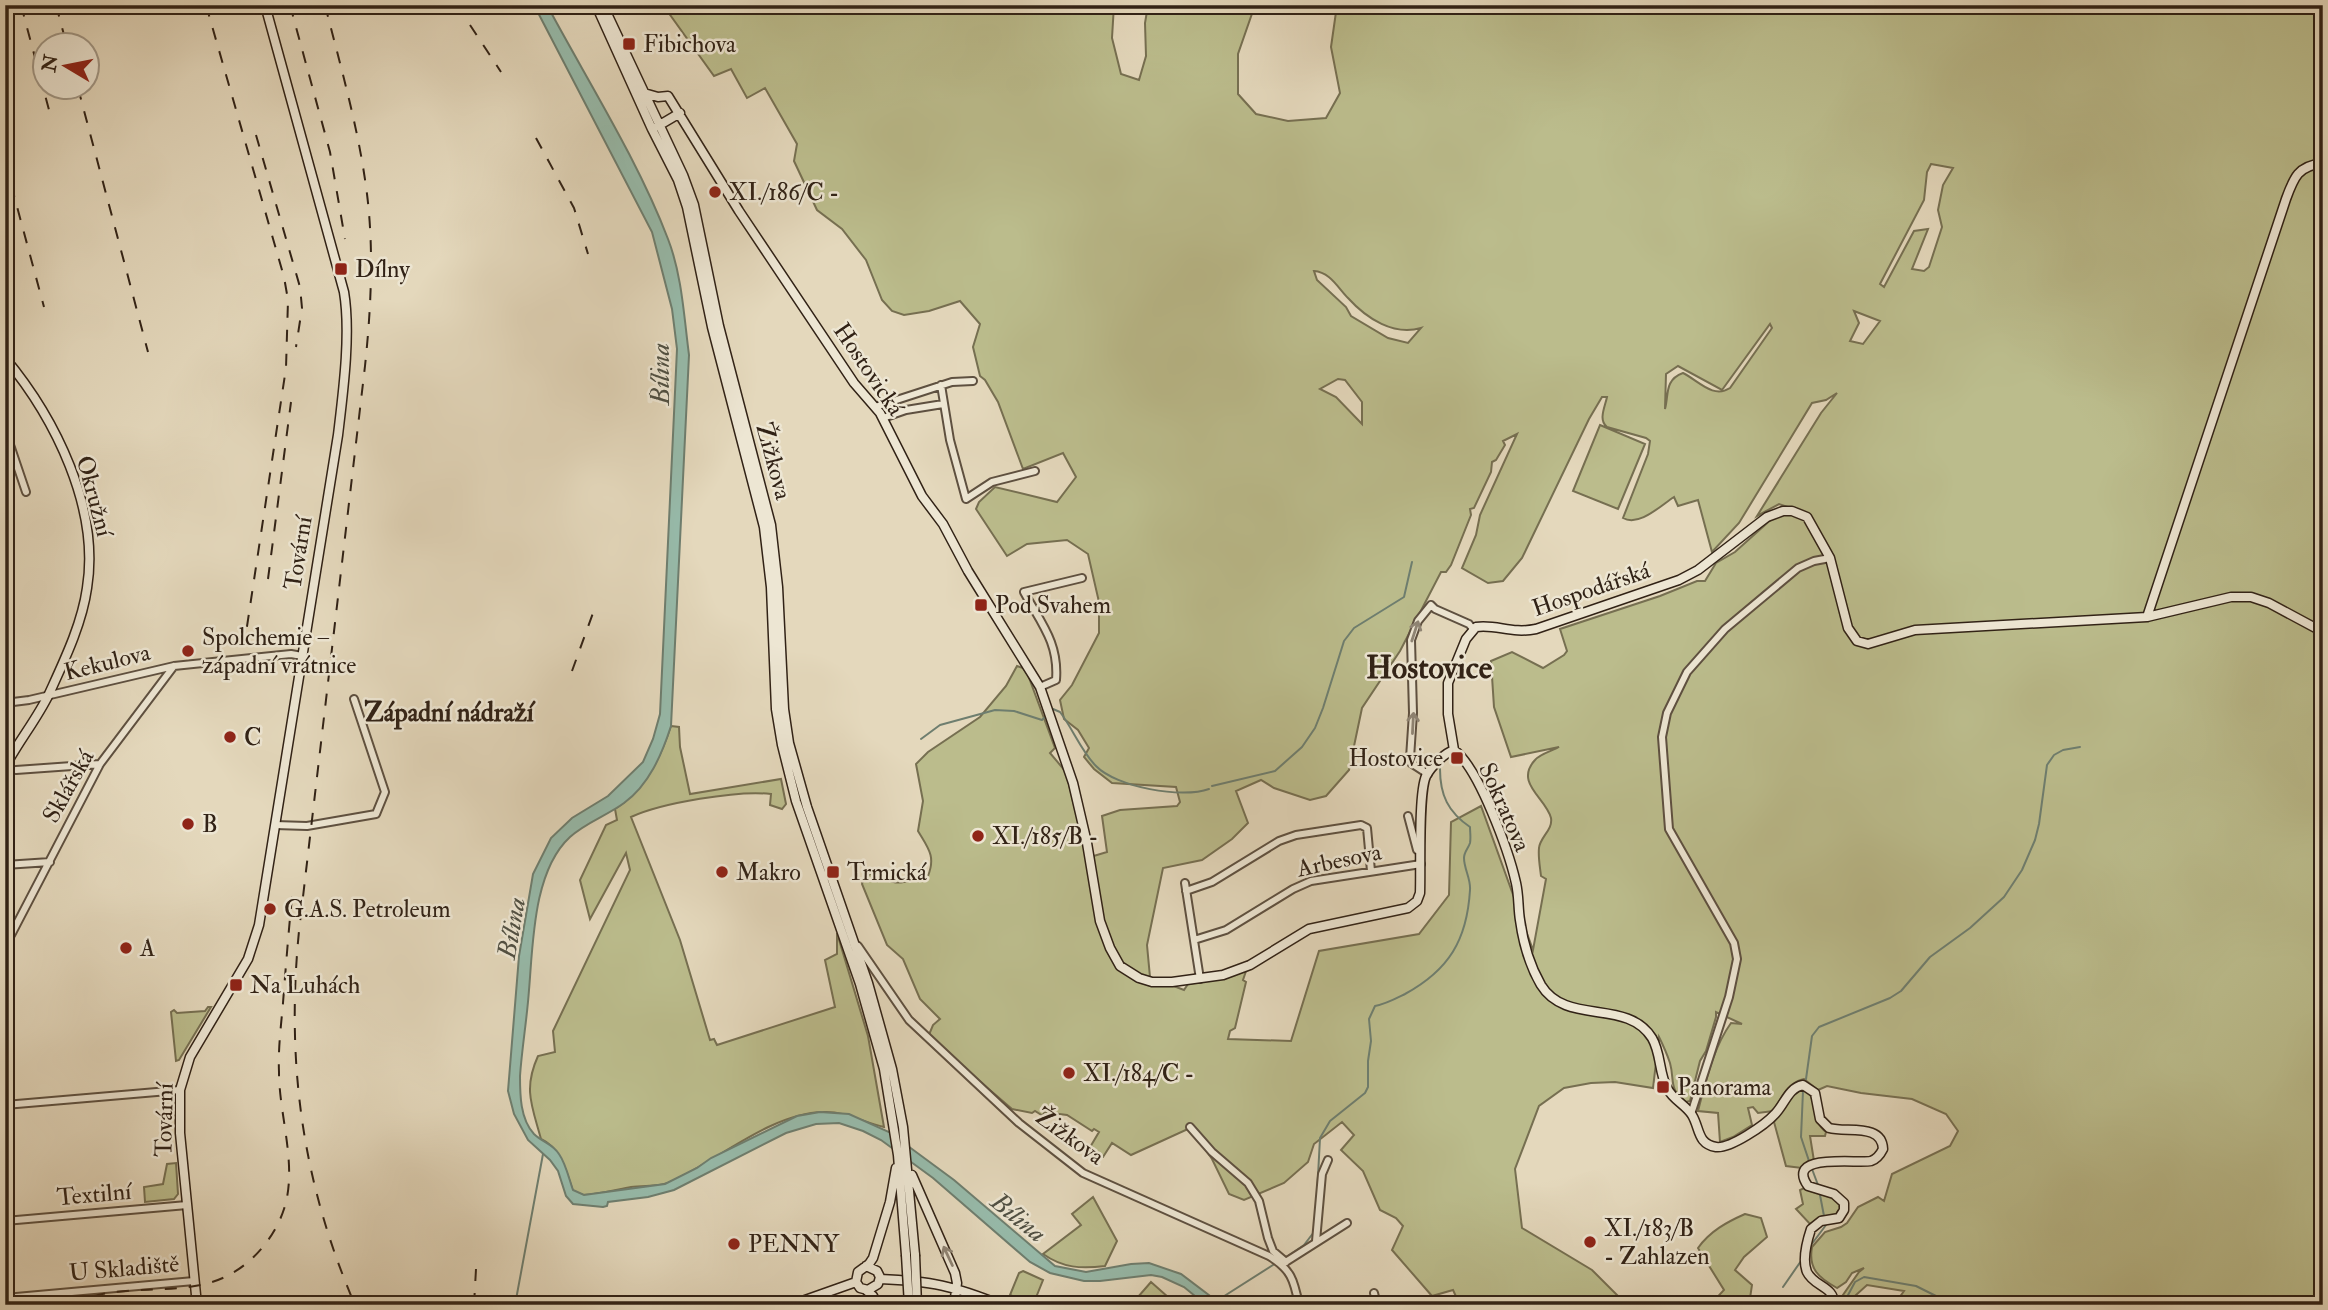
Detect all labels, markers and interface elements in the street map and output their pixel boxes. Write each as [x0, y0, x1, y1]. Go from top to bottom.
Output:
place label: Fibichova [643, 29, 737, 60]
north arrow [32, 32, 102, 102]
marker: Fibichova [621, 36, 637, 52]
text: N [37, 52, 64, 75]
place label: XI./186/C - [729, 177, 839, 208]
marker: XI./186/C - [707, 184, 723, 200]
place label: Dílny [355, 254, 410, 285]
marker: Dílny [333, 261, 349, 277]
street label: Hostovická [826, 317, 912, 423]
water label: Bílina [645, 343, 677, 407]
street label: Žižkova [748, 419, 800, 504]
street label: Okružní [69, 452, 121, 542]
street label: Tovární [277, 513, 320, 592]
street label: Hospodářská [1528, 554, 1655, 624]
place label: Pod Svahem [995, 590, 1112, 621]
marker: Pod Svahem [973, 597, 989, 613]
one-way arrow [1410, 621, 1422, 643]
place label: Spolchemie – západní vrátnice [202, 622, 356, 681]
street label: Kekulova [61, 637, 155, 688]
marker: Spolchemie – západní vrátnice [180, 643, 196, 659]
district label: Hostovice [1366, 648, 1493, 688]
district label: Západní nádraží [364, 697, 536, 730]
one-way arrow [1406, 712, 1419, 735]
place label: C [244, 722, 262, 753]
marker: C [222, 729, 238, 745]
street label: Sklářská [36, 743, 102, 828]
place label: Hostovice [1348, 743, 1443, 774]
marker: Hostovice [1449, 750, 1465, 766]
street label: Sokratova [1471, 758, 1538, 858]
place label: B [202, 809, 218, 840]
marker: B [180, 816, 196, 832]
place label: XI./185/B - [992, 821, 1098, 852]
marker: XI./185/B - [970, 828, 986, 844]
street label: Arbesova [1293, 836, 1385, 885]
place label: Makro [736, 857, 801, 888]
place label: Trmická [847, 857, 928, 888]
marker: Makro [714, 864, 730, 880]
marker: Trmická [825, 864, 841, 880]
place label: G.A.S. Petroleum [284, 894, 451, 925]
water label: Bílina [491, 895, 533, 963]
marker: G.A.S. Petroleum [262, 901, 278, 917]
place label: A [139, 933, 155, 964]
marker: A [118, 940, 134, 956]
place label: Na Luhách [250, 970, 361, 1001]
marker: Na Luhách [228, 977, 244, 993]
place label: XI./184/C - [1083, 1058, 1194, 1089]
marker: XI./184/C - [1061, 1065, 1077, 1081]
place label: Panorama [1677, 1072, 1773, 1103]
marker: Panorama [1655, 1079, 1671, 1095]
street label: Tovární [148, 1081, 181, 1157]
street label: Žižkova [1029, 1100, 1112, 1173]
street label: Textilní [56, 1176, 134, 1213]
water label: Bílina [983, 1185, 1052, 1250]
place label: XI./183/B - Zahlazen [1604, 1213, 1710, 1272]
place label: PENNY [748, 1229, 840, 1260]
marker: XI./183/B - Zahlazen [1582, 1234, 1598, 1250]
marker: PENNY [726, 1236, 742, 1252]
one-way arrow [941, 1246, 954, 1267]
street label: U Skladiště [68, 1248, 180, 1289]

